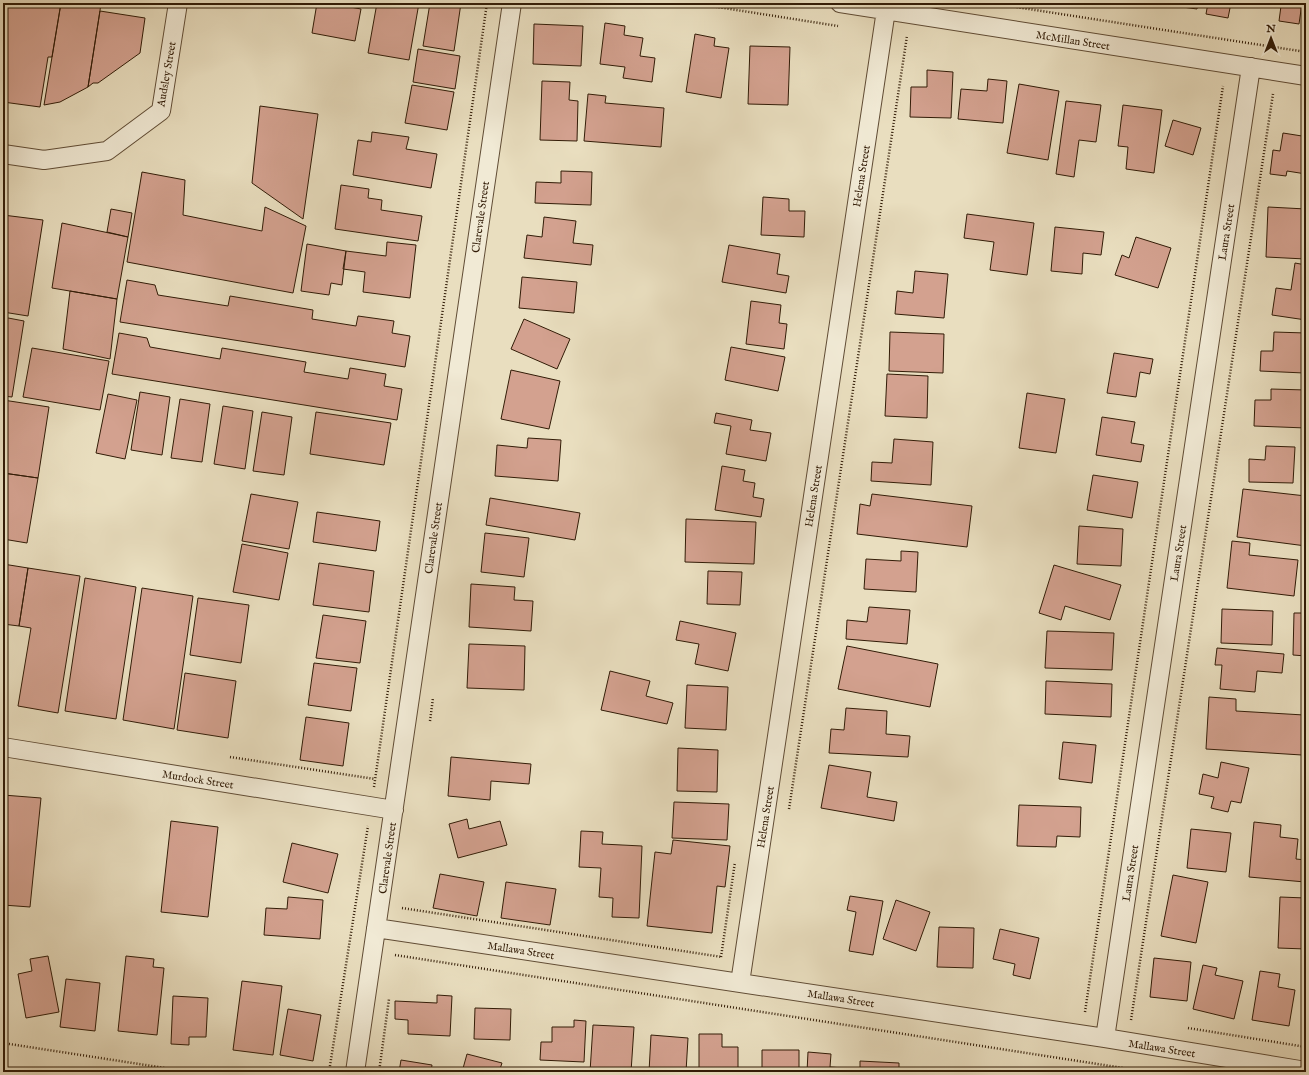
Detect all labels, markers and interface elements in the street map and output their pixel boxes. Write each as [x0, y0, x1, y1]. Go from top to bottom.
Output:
north arrow [1251, 18, 1291, 58]
text: N [1265, 22, 1276, 36]
street label: McMillan Street [1035, 28, 1111, 54]
street label: Audsley Street [154, 40, 180, 109]
street label: Helena Street [850, 144, 874, 208]
street label: Clarevale Street [469, 180, 493, 254]
street label: Laura Street [1216, 203, 1238, 261]
street label: Helena Street [802, 464, 826, 528]
street label: Clarevale Street [422, 501, 446, 575]
street label: Laura Street [1168, 524, 1190, 582]
street label: Murdock Street [161, 767, 235, 793]
street label: Helena Street [754, 785, 778, 849]
street label: Clarevale Street [376, 821, 400, 895]
street label: Laura Street [1120, 844, 1142, 902]
street label: Mallawa Street [486, 939, 555, 963]
street label: Mallawa Street [806, 987, 875, 1011]
street label: Mallawa Street [1127, 1037, 1196, 1061]

